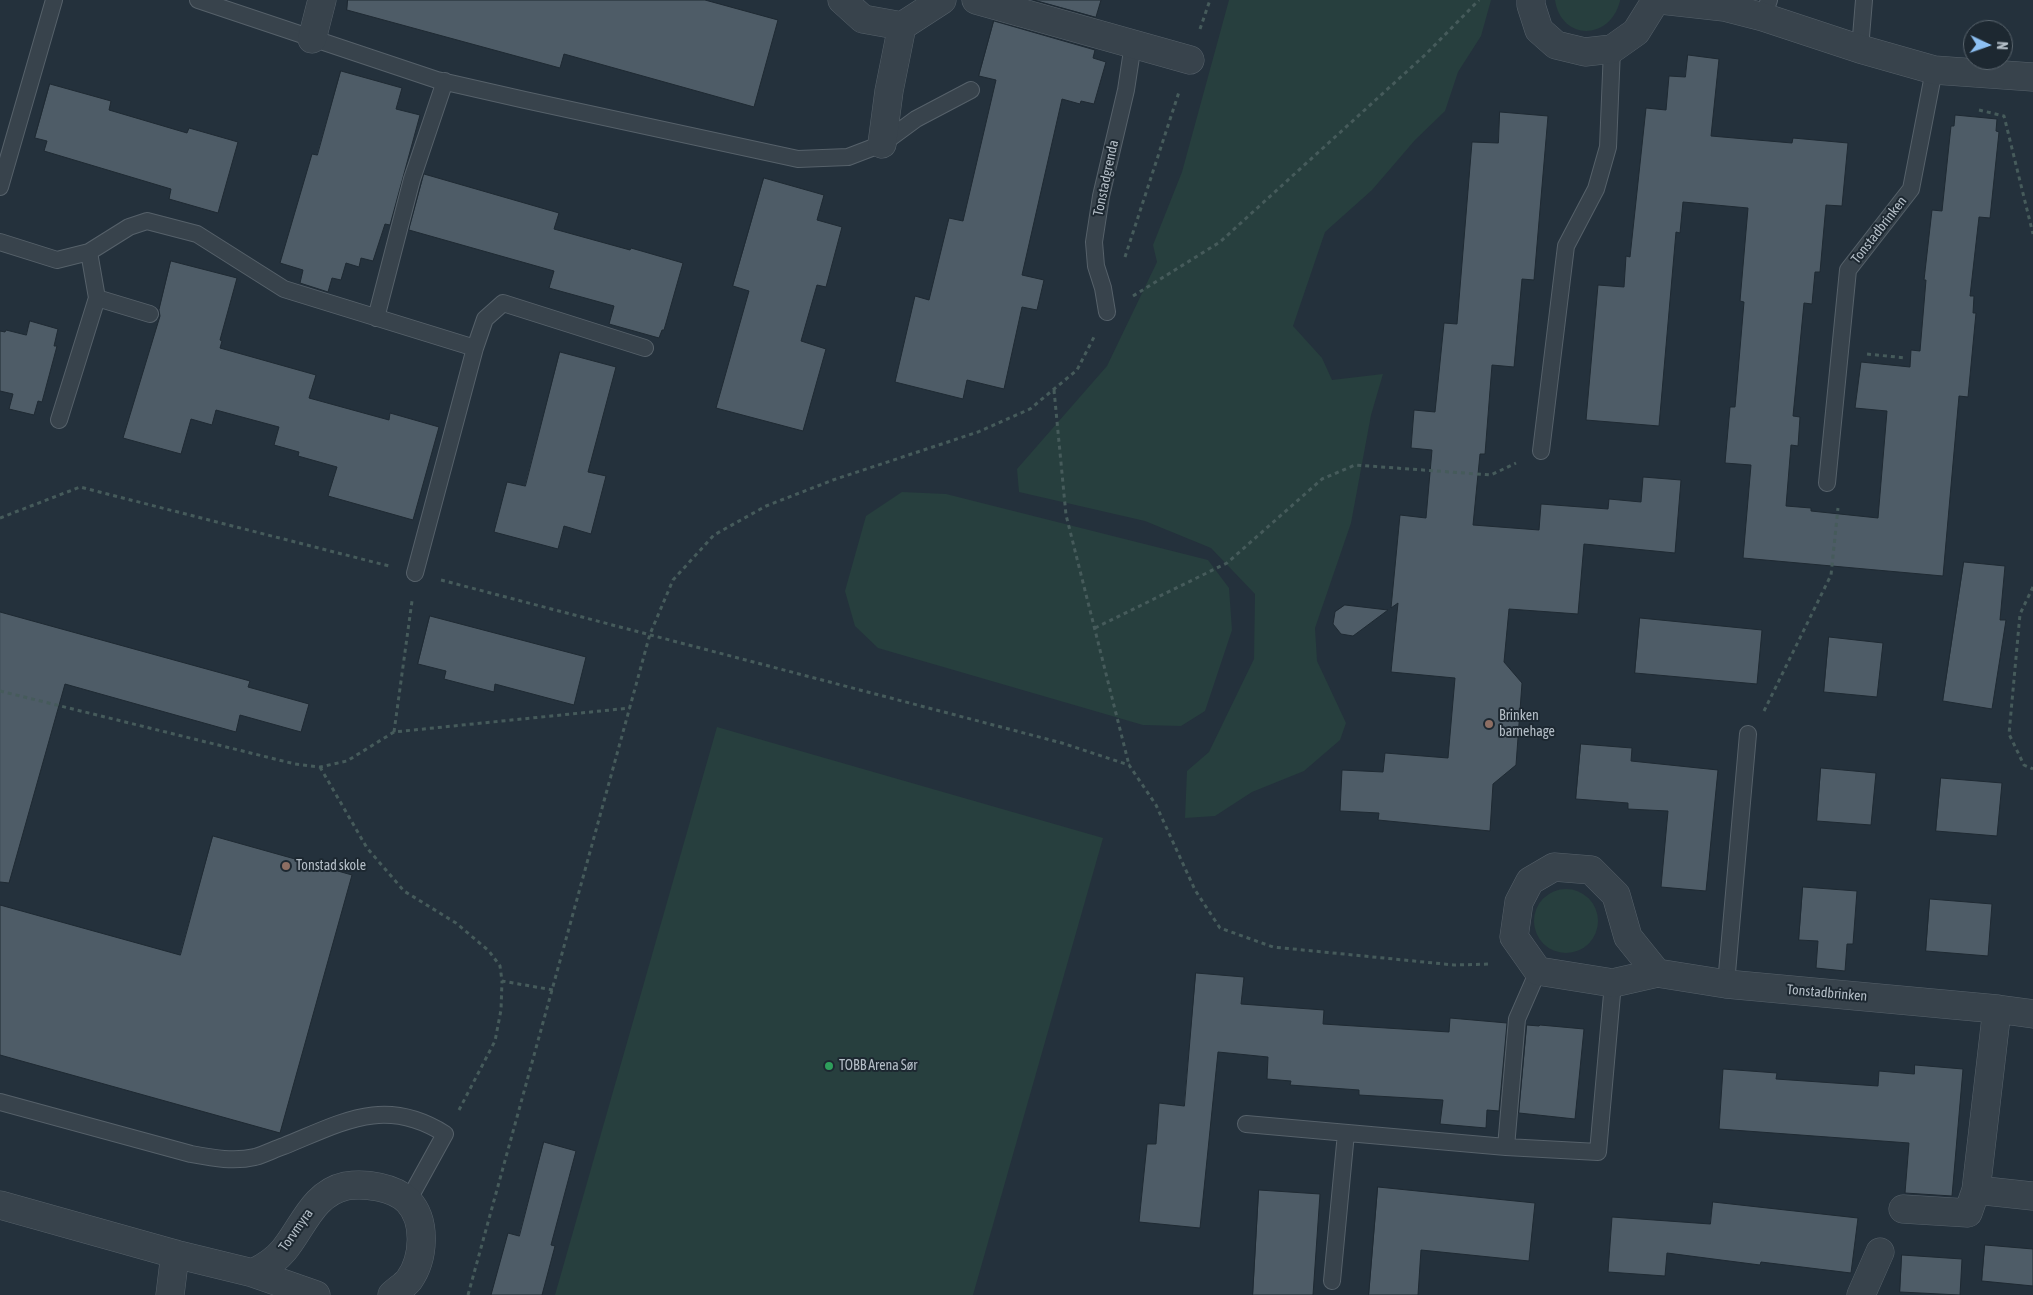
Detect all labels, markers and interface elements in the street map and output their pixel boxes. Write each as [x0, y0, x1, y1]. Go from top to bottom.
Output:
north arrow [1963, 20, 2013, 70]
text: N [1994, 41, 2010, 50]
street label: Tonstadgrenda [1090, 138, 1122, 218]
street label: Tonstadbrinken [1848, 193, 1910, 267]
place label: Brinken barnehage [1499, 708, 1555, 740]
marker: Brinken barnehage [1483, 718, 1495, 730]
place label: Tonstad skole [296, 858, 366, 874]
marker: Tonstad skole [280, 860, 292, 872]
street label: Tonstadbrinken [1786, 981, 1868, 1005]
place label: TOBB Arena Sør [839, 1058, 917, 1074]
marker: TOBB Arena Sør [823, 1060, 835, 1072]
street label: Torvmyra [275, 1206, 317, 1254]

